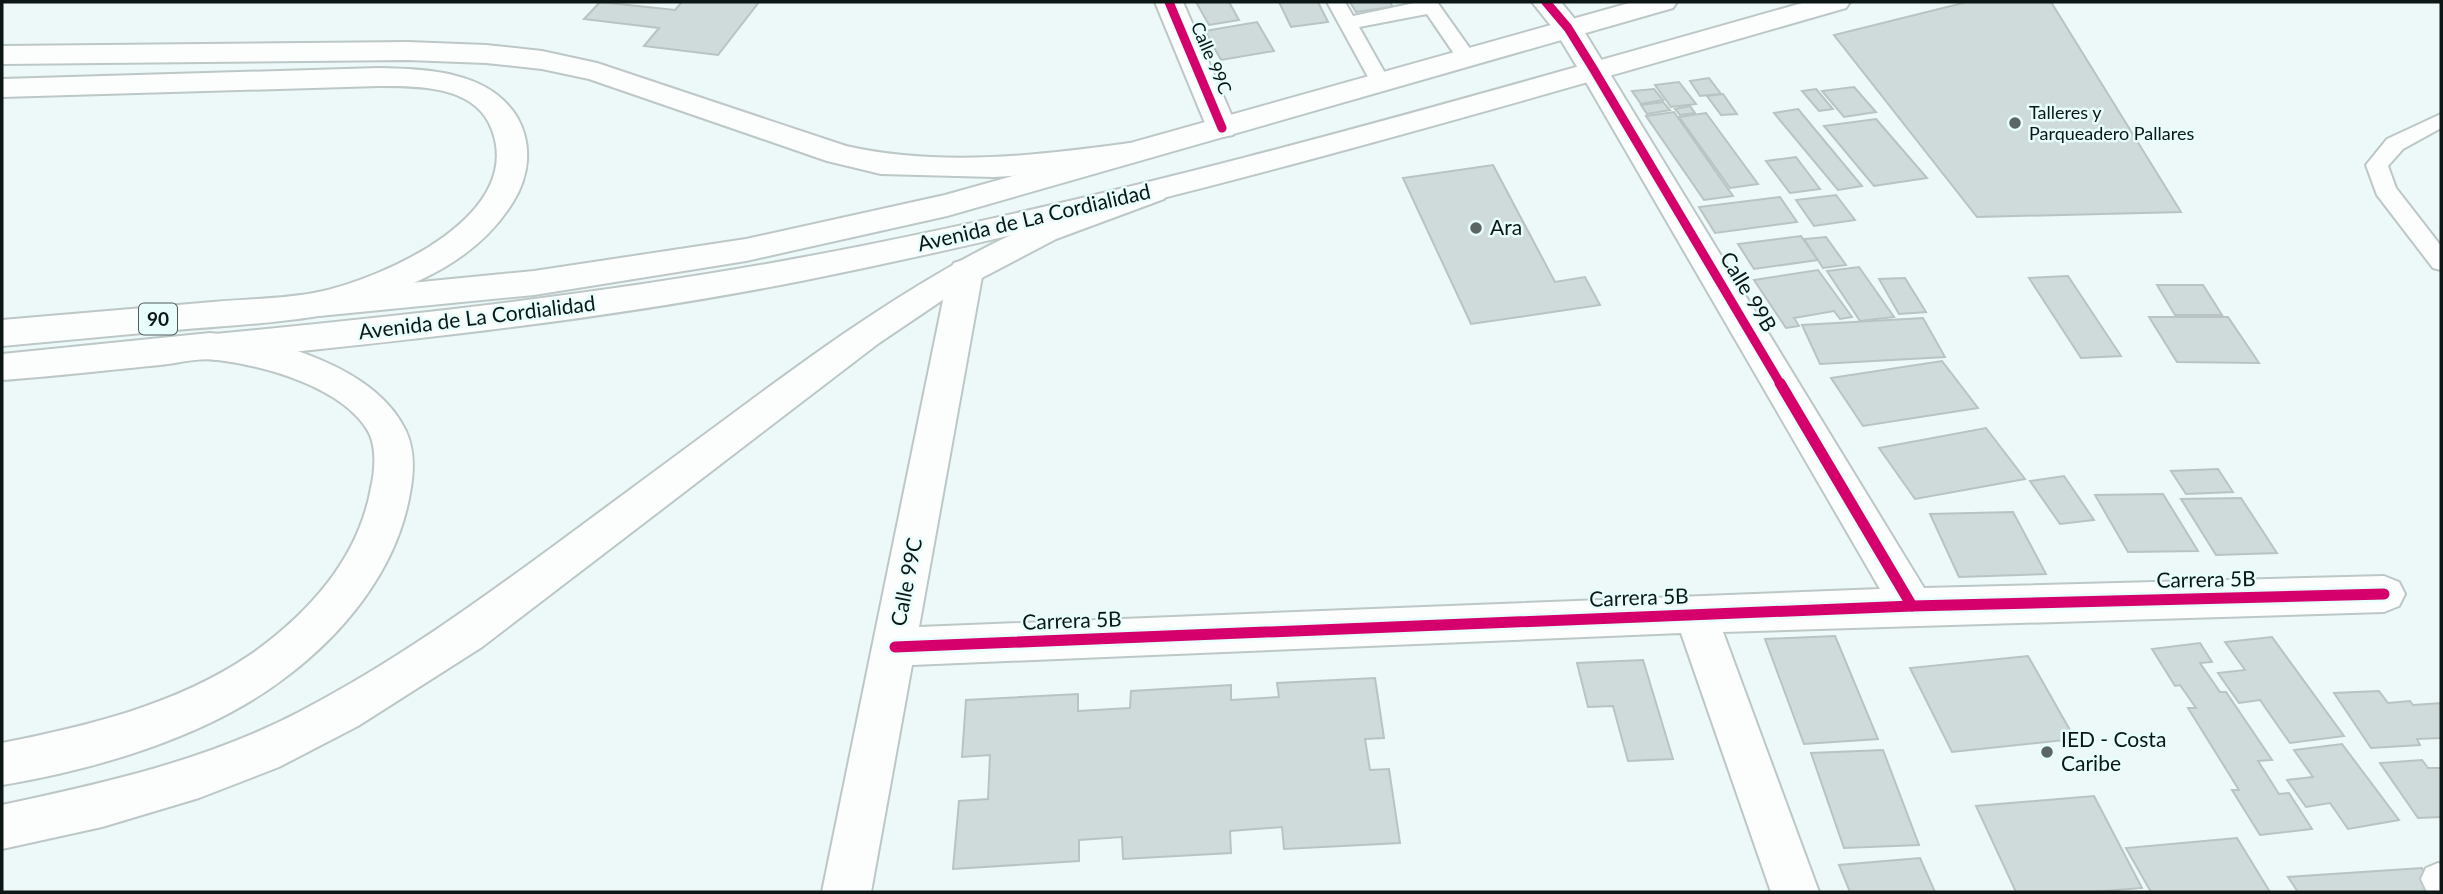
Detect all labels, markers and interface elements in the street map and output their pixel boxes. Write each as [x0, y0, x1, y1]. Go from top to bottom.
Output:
street label: Calle 99C [1187, 18, 1237, 97]
place label: Talleres y Parqueadero Pallares [2029, 101, 2194, 144]
marker: Talleres y Parqueadero Pallares [2007, 115, 2023, 131]
street label: Avenida de La Cordialidad [915, 178, 1153, 256]
place label: Ara [1490, 214, 1522, 239]
marker: Ara [1468, 220, 1484, 236]
street label: Calle 99B [1716, 247, 1783, 336]
street label: Avenida de La Cordialidad [357, 290, 597, 343]
road number: 90 [139, 304, 177, 334]
street label: Calle 99C [885, 536, 926, 628]
street label: Carrera 5B [2156, 565, 2256, 592]
street label: Carrera 5B [1589, 582, 1689, 611]
street label: Carrera 5B [1022, 605, 1122, 634]
place label: IED - Costa Caribe [2061, 726, 2166, 775]
marker: IED - Costa Caribe [2039, 744, 2055, 760]

